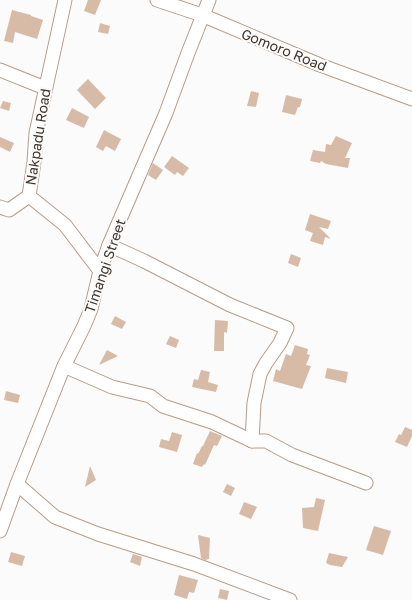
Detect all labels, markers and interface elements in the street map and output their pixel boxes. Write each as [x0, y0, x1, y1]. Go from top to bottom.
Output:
street label: Gomoro Road [239, 25, 329, 74]
street label: Nakpadu Road [21, 87, 54, 187]
street label: Timangi Street [80, 216, 129, 315]

